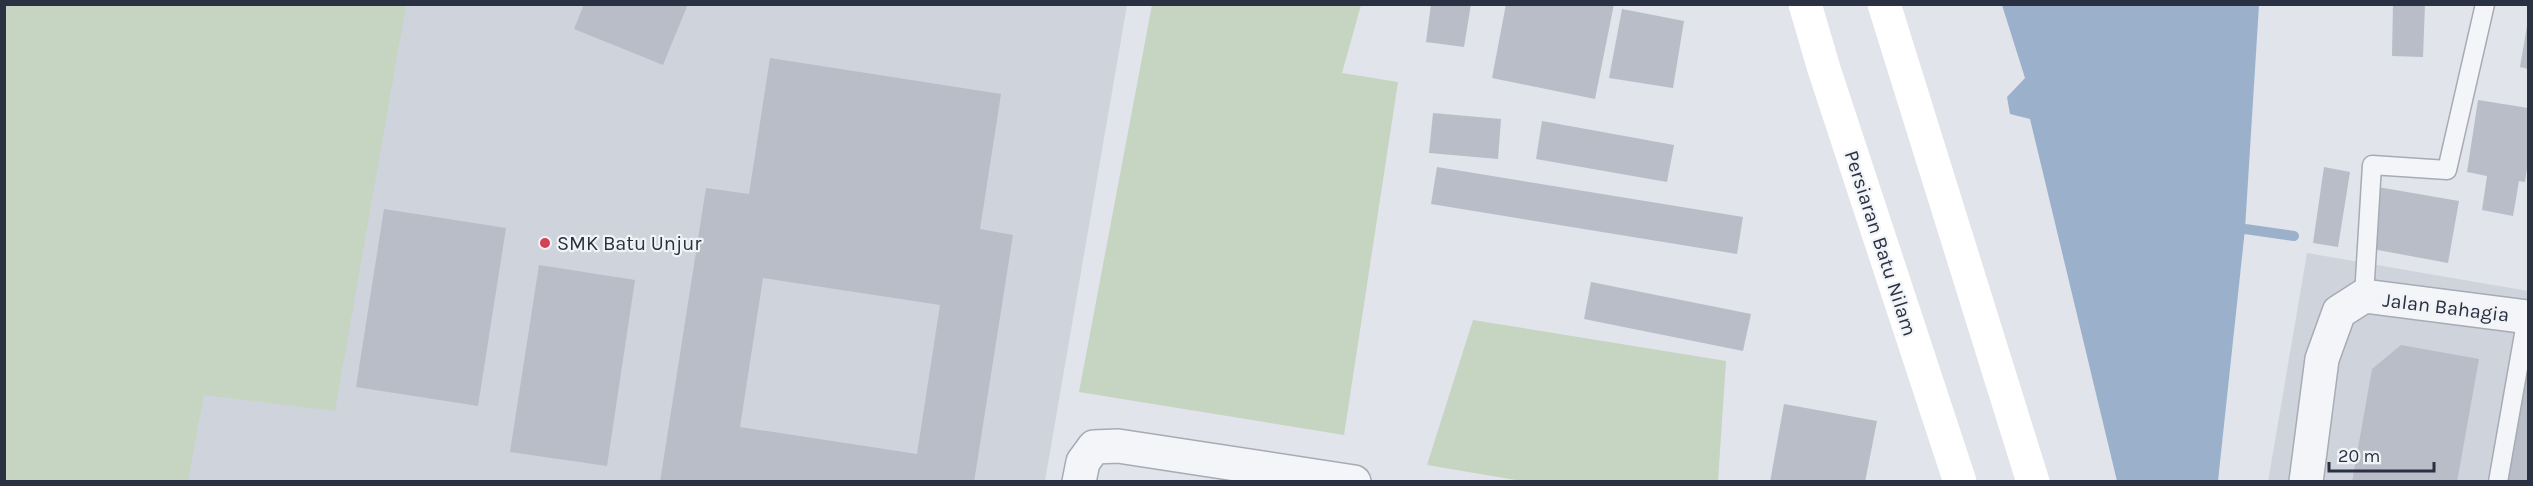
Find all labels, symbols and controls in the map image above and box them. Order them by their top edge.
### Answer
street label: Persiaran Batu Nilam [1840,147,1921,339]
place label: SMK Batu Unjur [557,232,702,255]
marker: SMK Batu Unjur [538,236,552,250]
street label: Jalan Bahagia [2381,288,2511,327]
scale bar [2329,435,2434,473]
text: 20 m [2338,445,2380,467]

